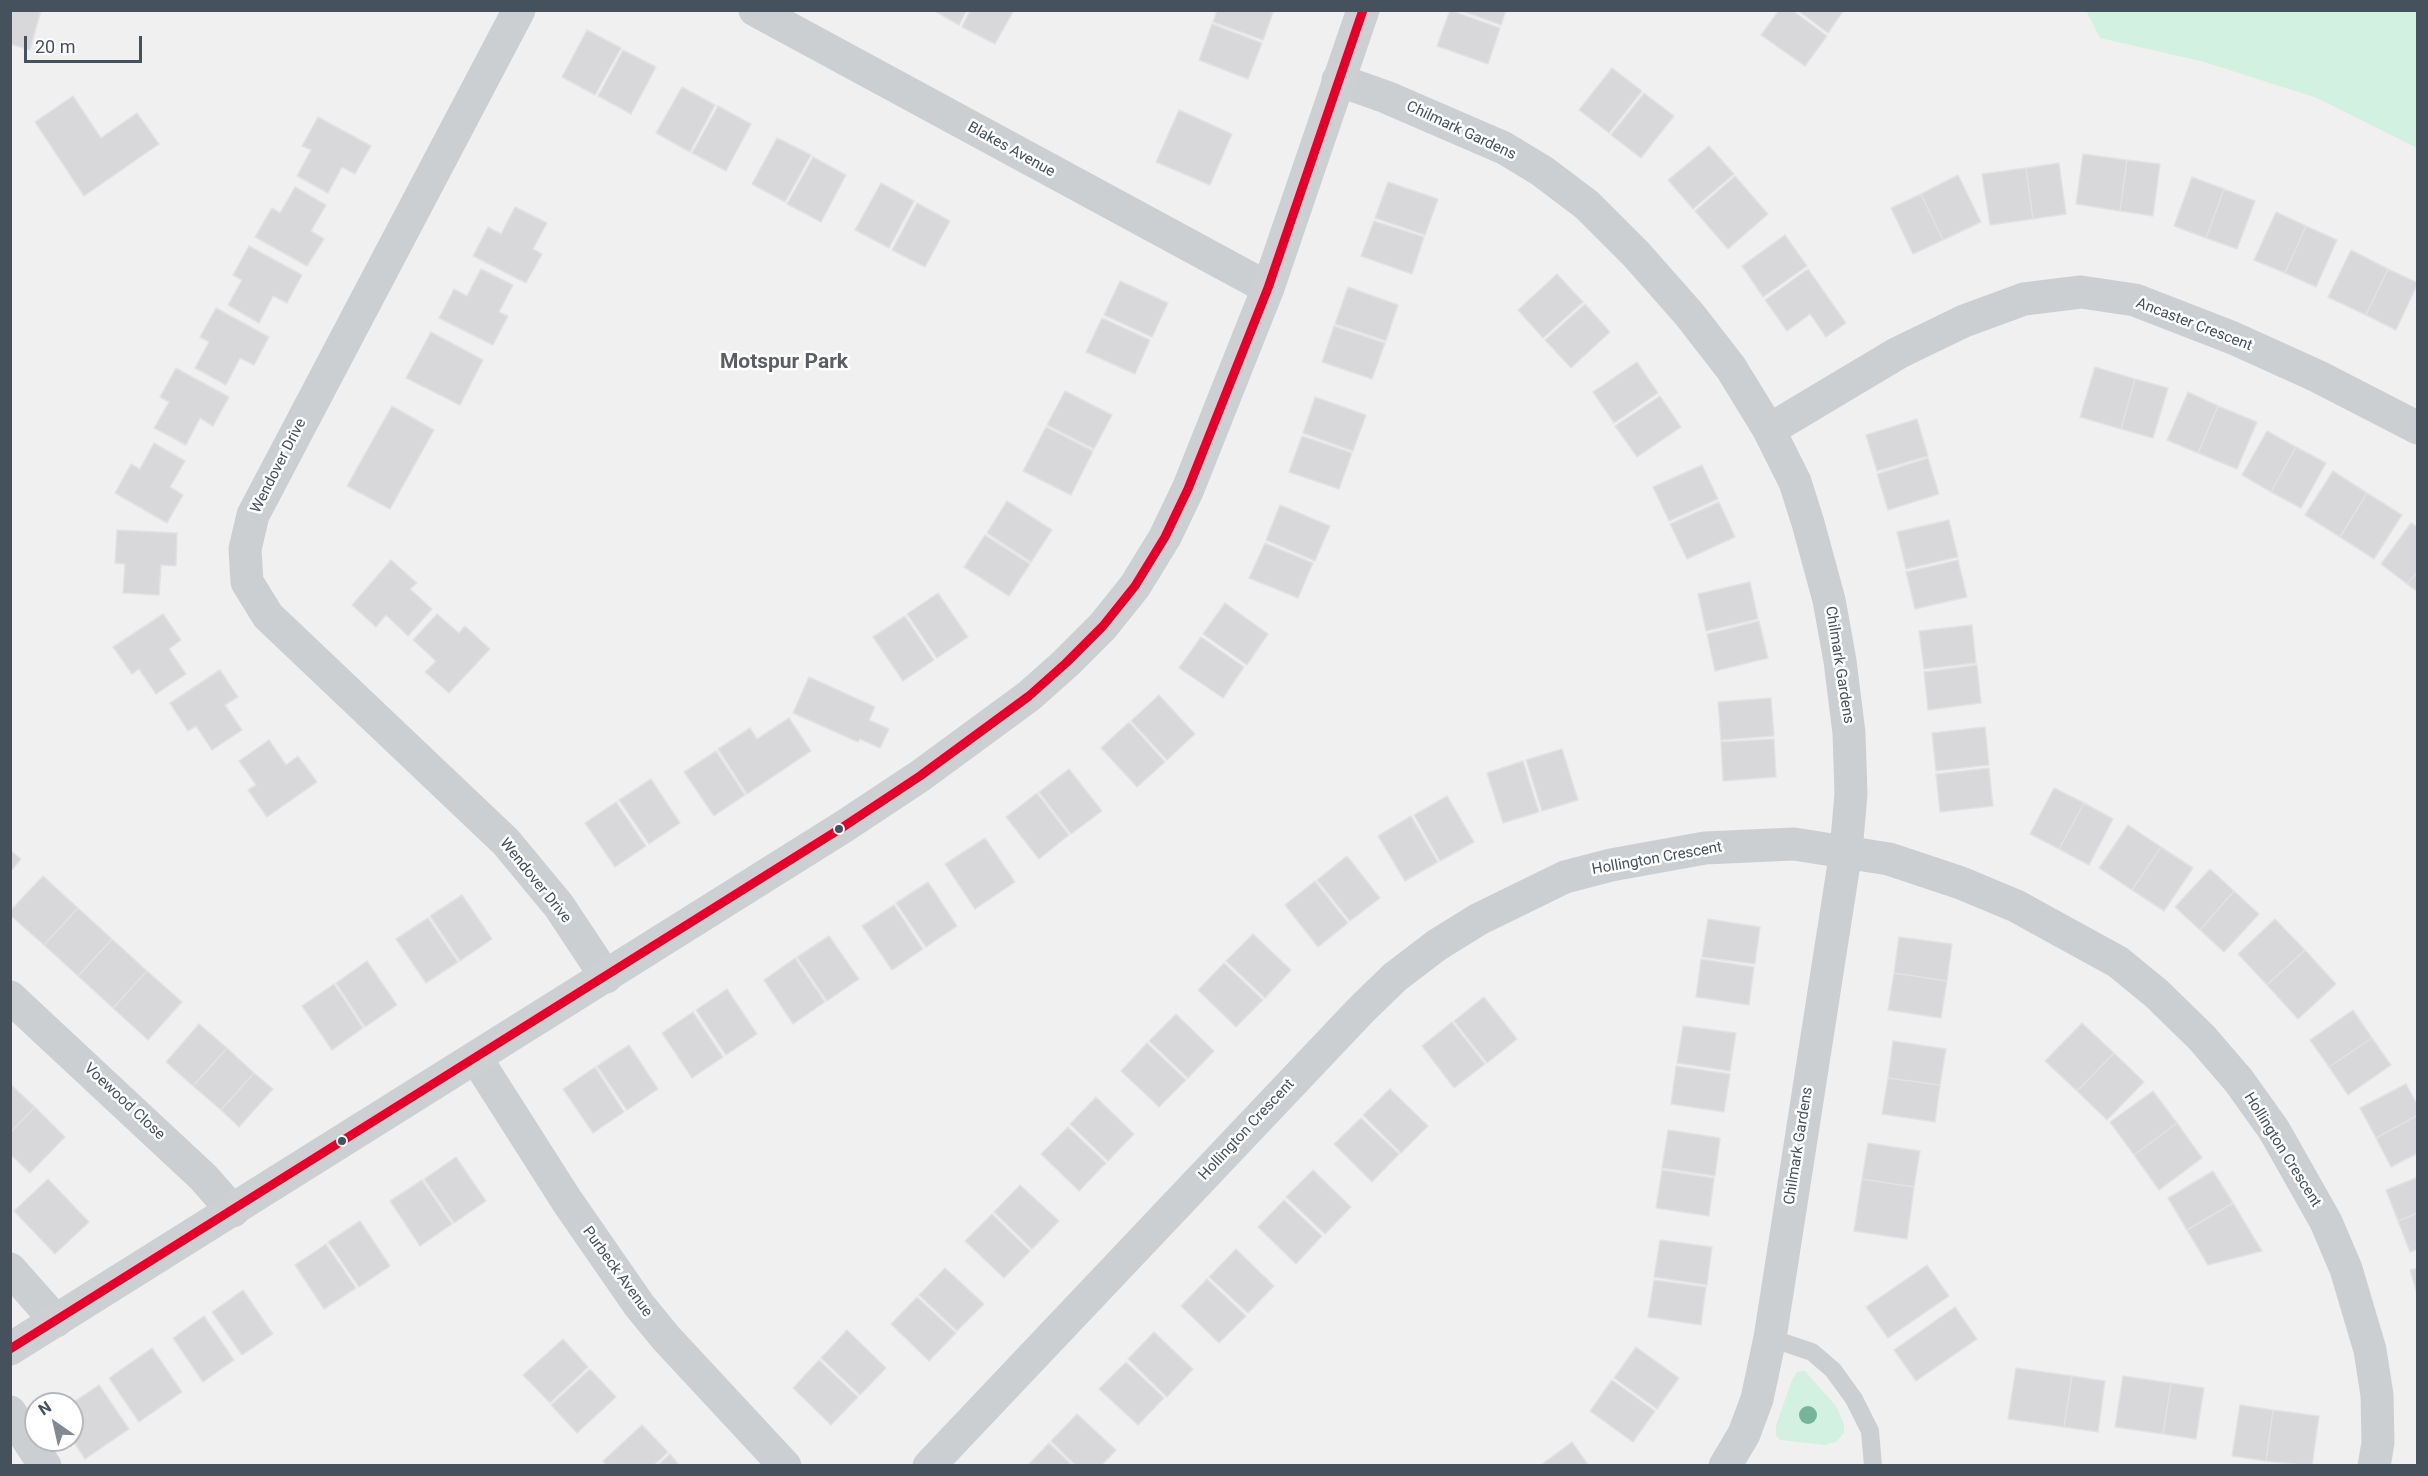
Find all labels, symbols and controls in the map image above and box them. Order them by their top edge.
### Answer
scale bar [27,24,146,62]
text: 20 m [35,36,75,57]
street label: Chilmark Gardens [1403,98,1519,164]
street label: Blakes Avenue [964,119,1058,181]
street label: Ancaster Crescent [2133,295,2255,355]
district label: Motspur Park [720,350,848,376]
street label: Wendover Drive [247,416,311,516]
street label: Chilmark Gardens [1821,605,1857,725]
unlabelled marker [833,823,845,835]
street label: Wendover Drive [495,835,575,927]
street label: Hollington Crescent [1591,839,1723,879]
street label: Voewood Close [80,1060,168,1144]
street label: Hollington Crescent [1196,1076,1298,1184]
street label: Chilmark Gardens [1781,1086,1817,1206]
street label: Hollington Crescent [2239,1089,2325,1211]
unlabelled marker [336,1135,348,1147]
street label: Purbeck Avenue [578,1223,656,1321]
north arrow [24,1392,84,1452]
text: N [35,1397,55,1419]

